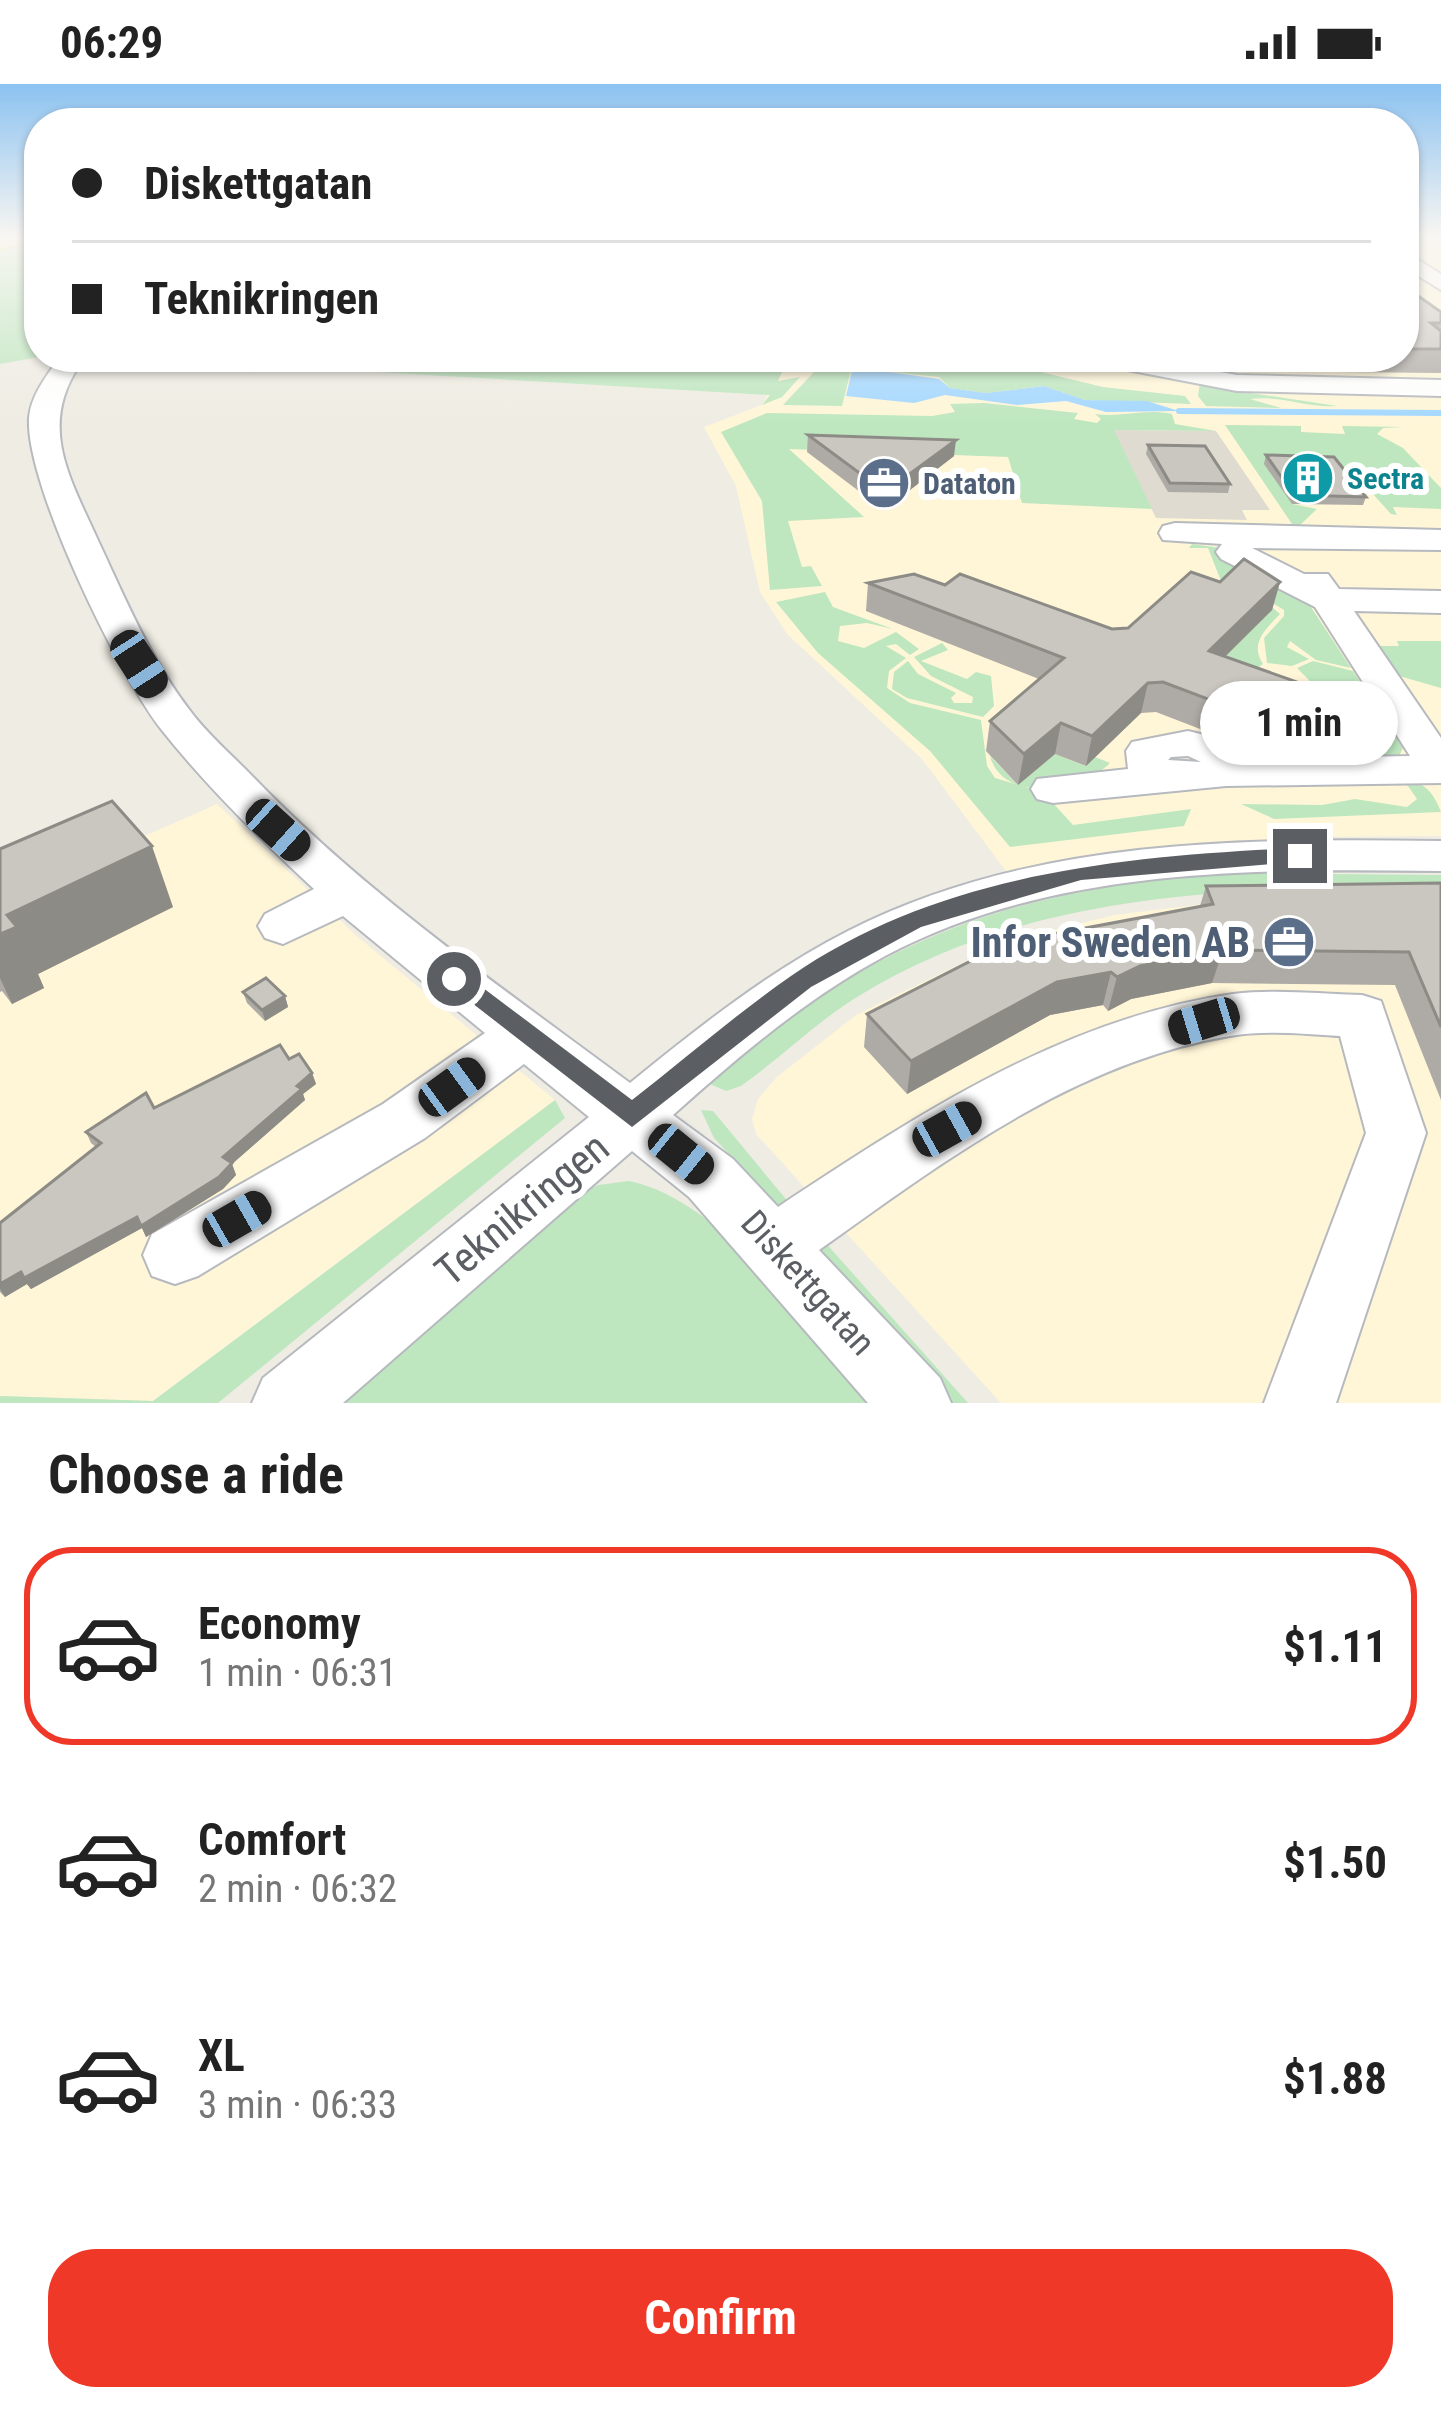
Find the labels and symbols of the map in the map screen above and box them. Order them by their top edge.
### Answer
building icon: Sectra [1280,450,1336,506]
office icon: Dataton [856,455,912,511]
place label: Sectra [1347,461,1424,496]
place label: Dataton [923,466,1016,501]
car [104,624,174,704]
callout: 1 min [1201,682,1399,766]
car [239,793,317,867]
route end [1273,829,1327,883]
office icon: Infor Sweden AB [1261,914,1317,970]
place label: Infor Sweden AB [970,918,1250,967]
route start [427,952,481,1006]
car [1164,993,1244,1049]
car [412,1051,492,1123]
car [907,1096,987,1162]
car [642,1117,720,1191]
street label: Teknikringen [425,1122,619,1296]
car [197,1185,277,1253]
street label: Diskettgatan [732,1202,884,1364]

